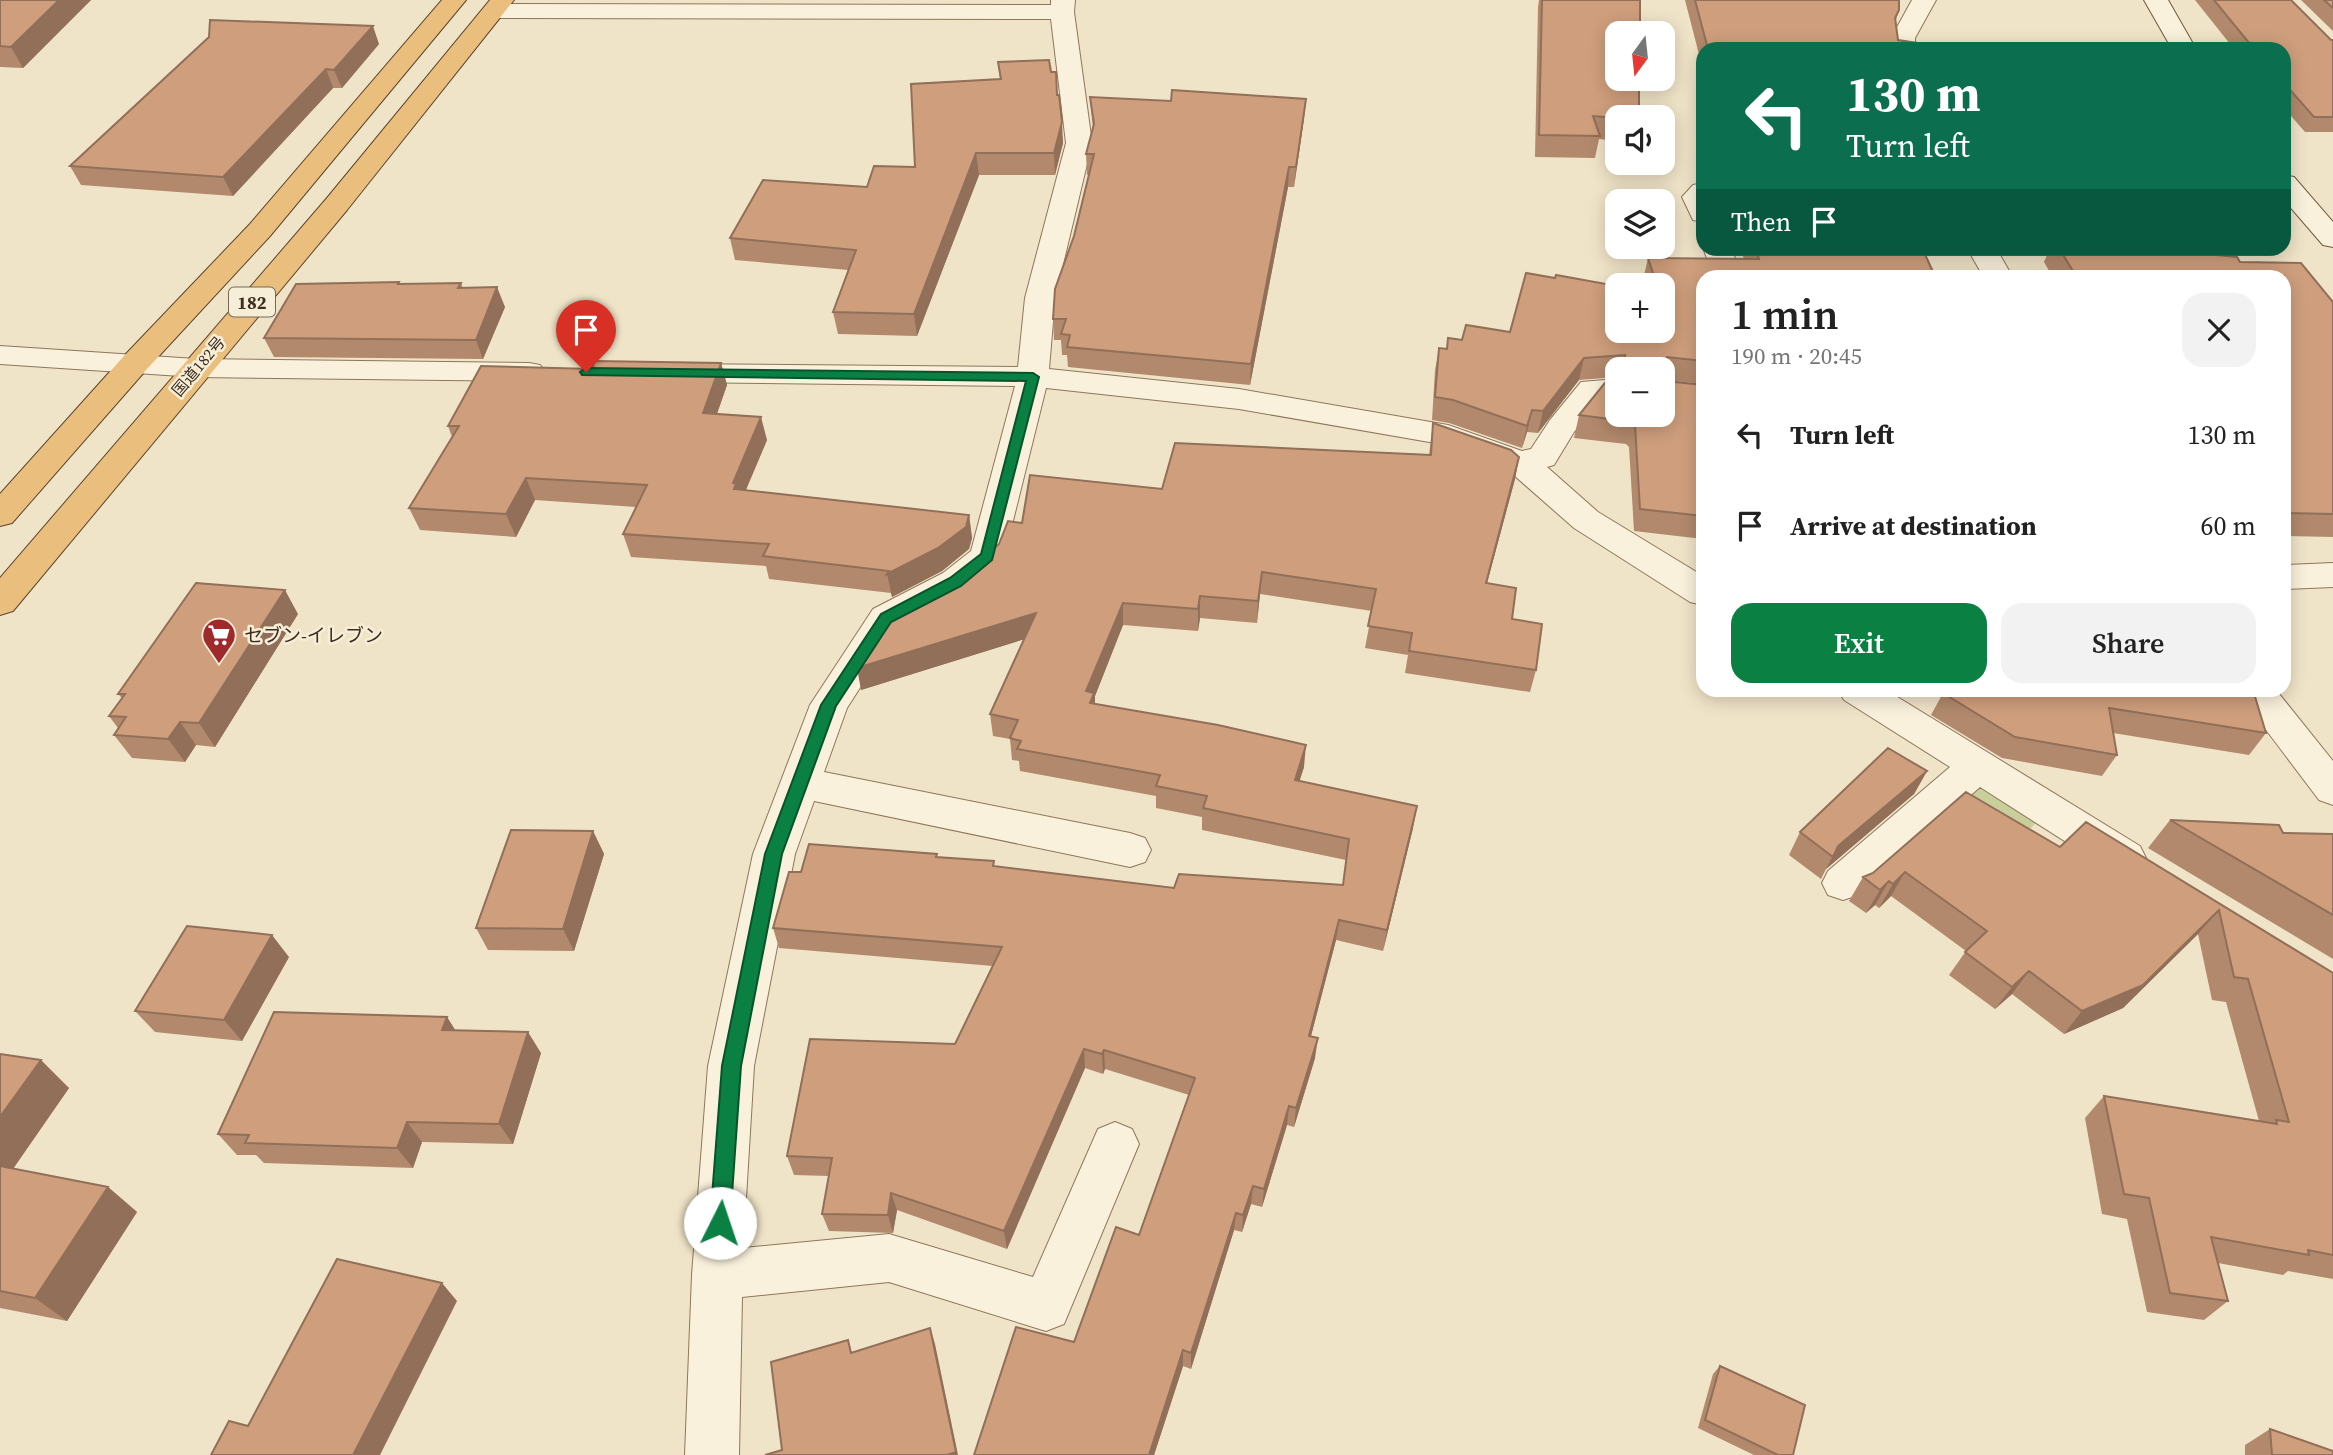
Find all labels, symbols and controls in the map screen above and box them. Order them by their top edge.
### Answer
north arrow [1605,21,1675,91]
map controls [1605,21,1675,427]
text: 130 m [1846,60,1981,127]
icon: left [1731,70,1822,161]
button: sound [1605,105,1675,175]
text: Turn left [1846,124,1970,168]
button: layers [1605,189,1675,259]
icon: arrive [1805,203,1843,241]
text: Then [1731,204,1791,240]
button: + [1605,273,1675,343]
text: 1 min [1731,285,1839,343]
road number: 182 [229,288,275,316]
button: close [2182,293,2256,367]
pin [556,300,616,372]
icon: arrive [567,311,605,349]
street label: 国道182号 [166,331,230,401]
text: 190 m · 20:45 [1731,340,1862,372]
button: − [1605,357,1675,427]
icon: left [1731,416,1769,454]
text: Turn left [1790,417,1894,453]
text: 130 m [2188,417,2256,453]
icon: arrive [1731,507,1769,545]
text: Arrive at destination [1790,508,2037,544]
text: 60 m [2201,508,2256,544]
button: Exit [1731,603,1987,683]
button: Share [2001,603,2256,683]
supermarket icon: セブン-イレブン [200,616,238,665]
place label: セブン-イレブン [244,622,383,648]
position arrow [683,1186,757,1260]

